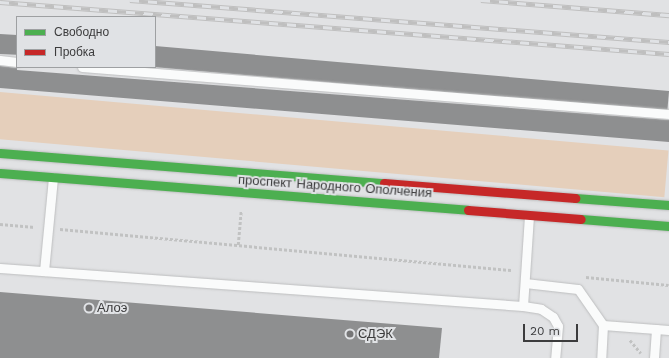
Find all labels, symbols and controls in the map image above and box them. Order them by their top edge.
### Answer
legend [16,16,156,68]
text: Свободно [54,25,109,39]
text: Пробка [54,45,95,59]
street label: проспект Народного Ополчения [238,172,432,202]
place label: Алоэ [97,300,127,316]
marker: Алоэ [84,303,94,313]
scale bar [525,316,580,342]
text: 20 m [530,324,560,338]
place label: СДЭК [358,326,393,342]
marker: СДЭК [345,329,355,339]

